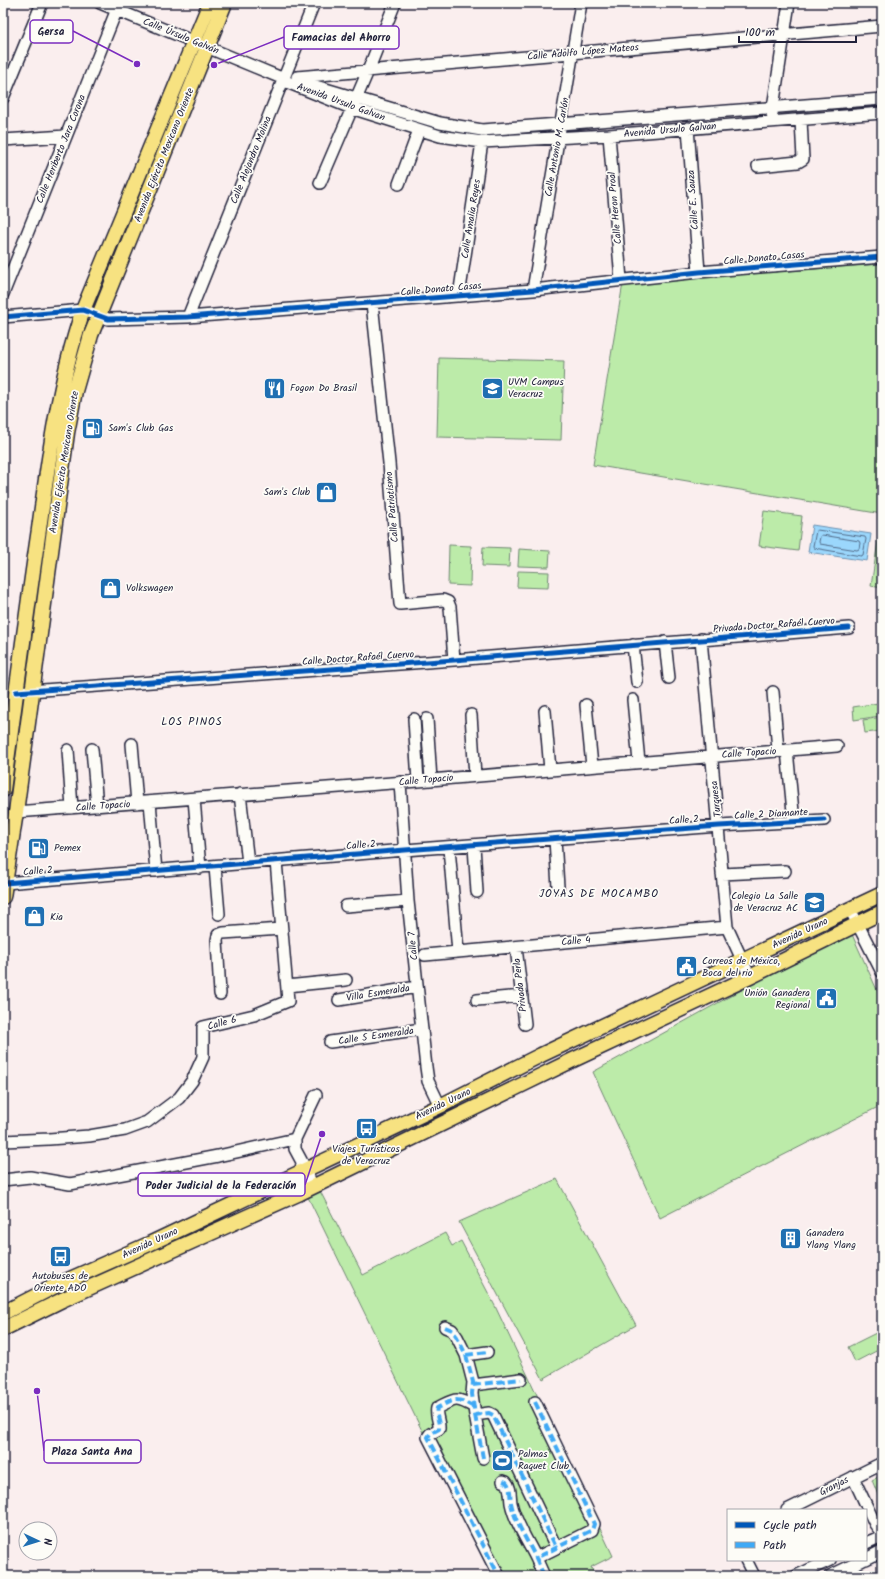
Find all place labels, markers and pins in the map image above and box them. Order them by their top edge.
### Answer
callout: Gersa [30,20,73,43]
callout: Famacias del Ahorro [284,26,399,49]
place label: UVM Campus Veracruz [508,374,564,402]
restaurant icon: Fogon Do Brasil [261,375,287,401]
school or university icon: UVM Campus Veracruz [480,375,506,401]
place label: Fogon Do Brasil [290,380,357,396]
fuel station icon: Sam's Club Gas [79,415,105,441]
place label: Sam's Club Gas [108,420,174,436]
shop icon: Sam's Club [313,479,339,505]
place label: Sam's Club [264,484,311,500]
shop icon: Volkswagen [98,575,124,601]
place label: Volkswagen [126,580,173,596]
fuel station icon: Pemex [26,835,52,861]
place label: Pemex [54,840,81,856]
place label: Colegio La Salle de Veracruz AC [731,888,798,916]
school or university icon: Colegio La Salle de Veracruz AC [801,889,827,915]
shop icon: Kia [22,904,48,930]
place label: Kia [50,909,63,925]
place label: Correos de México, Boca del rio [702,953,780,981]
public building icon: Correos de México, Boca del rio [674,954,700,980]
place label: Unión Ganadera Regional [744,985,811,1013]
public building icon: Unión Ganadera Regional [813,986,839,1012]
bus stop icon: Viajes Turísticos de Veracruz [353,1116,379,1142]
place label: Viajes Turísticos de Veracruz [332,1141,400,1169]
callout: Poder Judicial de la Federación [138,1173,305,1196]
place label: Ganadera Ylang Ylang [806,1225,856,1253]
building icon: Ganadera Ylang Ylang [778,1226,804,1252]
bus stop icon: Autobuses de Oriente ADO [47,1243,73,1269]
place label: Autobuses de Oriente ADO [32,1268,88,1296]
callout: Plaza Santa Ana [44,1440,141,1463]
place label: Palmas Raquet Club [518,1446,570,1474]
sports icon: Palmas Raquet Club [489,1447,515,1473]

